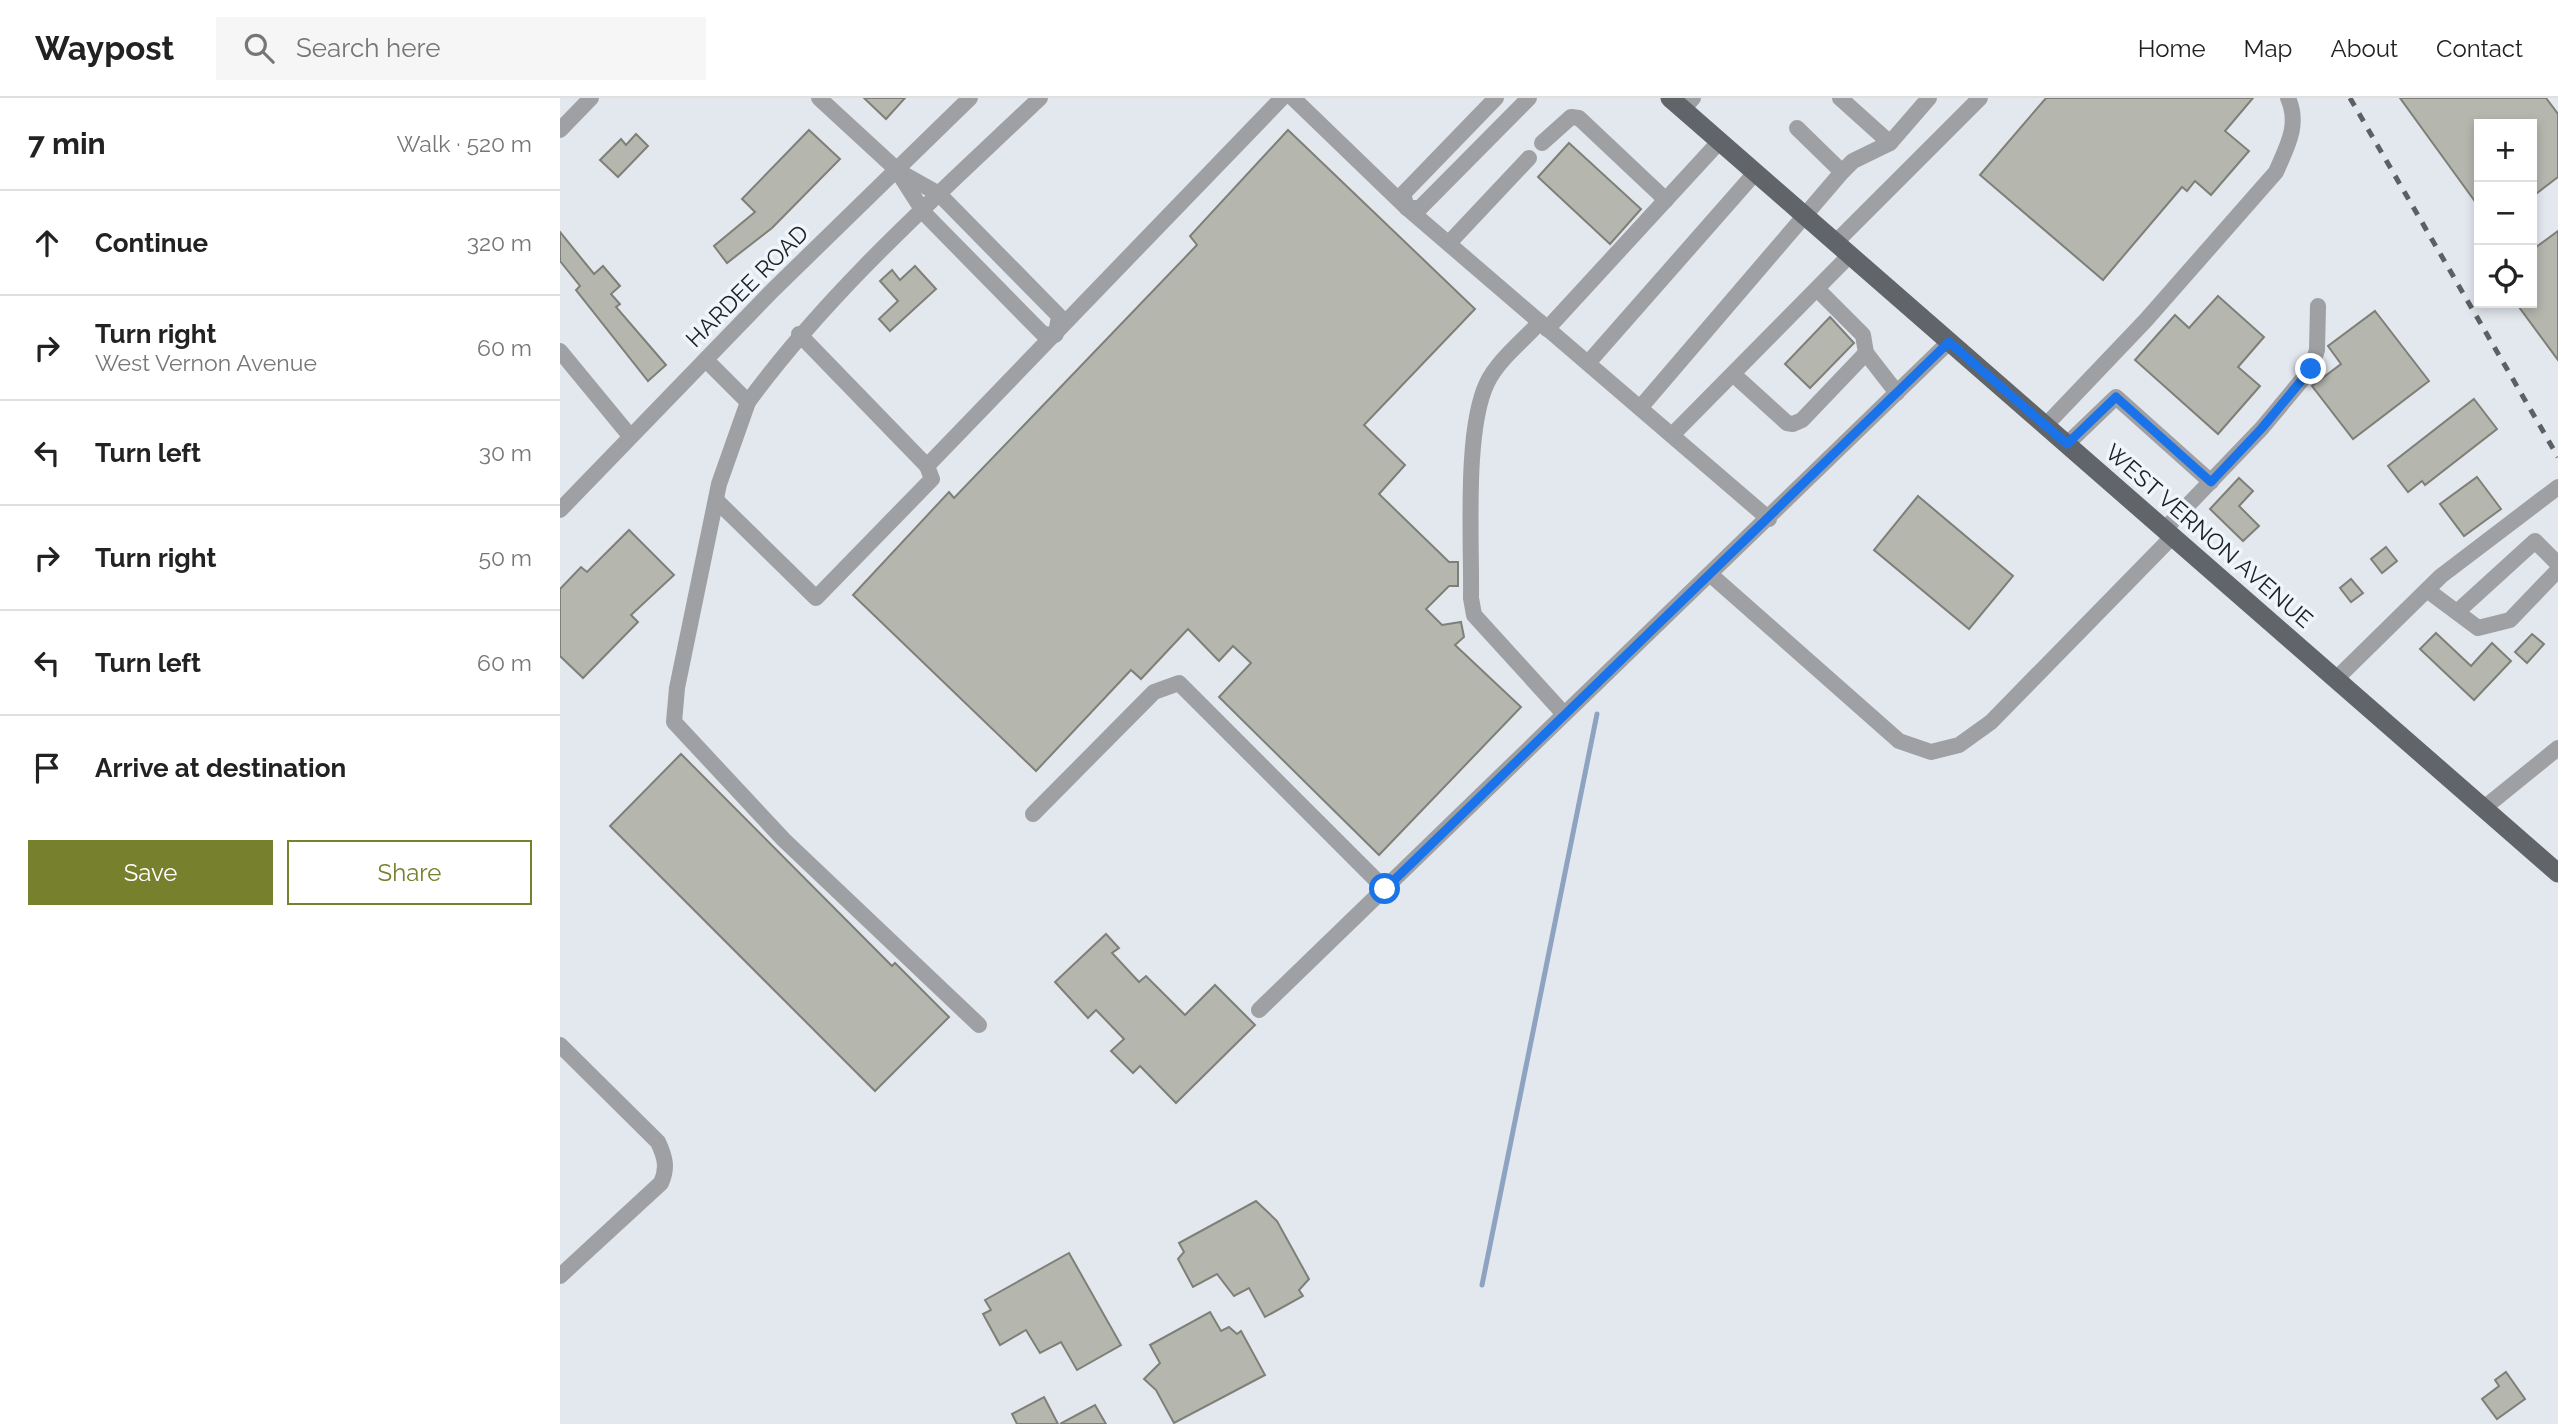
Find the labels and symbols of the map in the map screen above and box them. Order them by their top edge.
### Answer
street label: HARDEE ROAD [680,219,813,352]
route end [2295,353,2326,384]
street label: WEST VERNON AVENUE [2100,438,2319,633]
route start [1369,873,1400,904]

